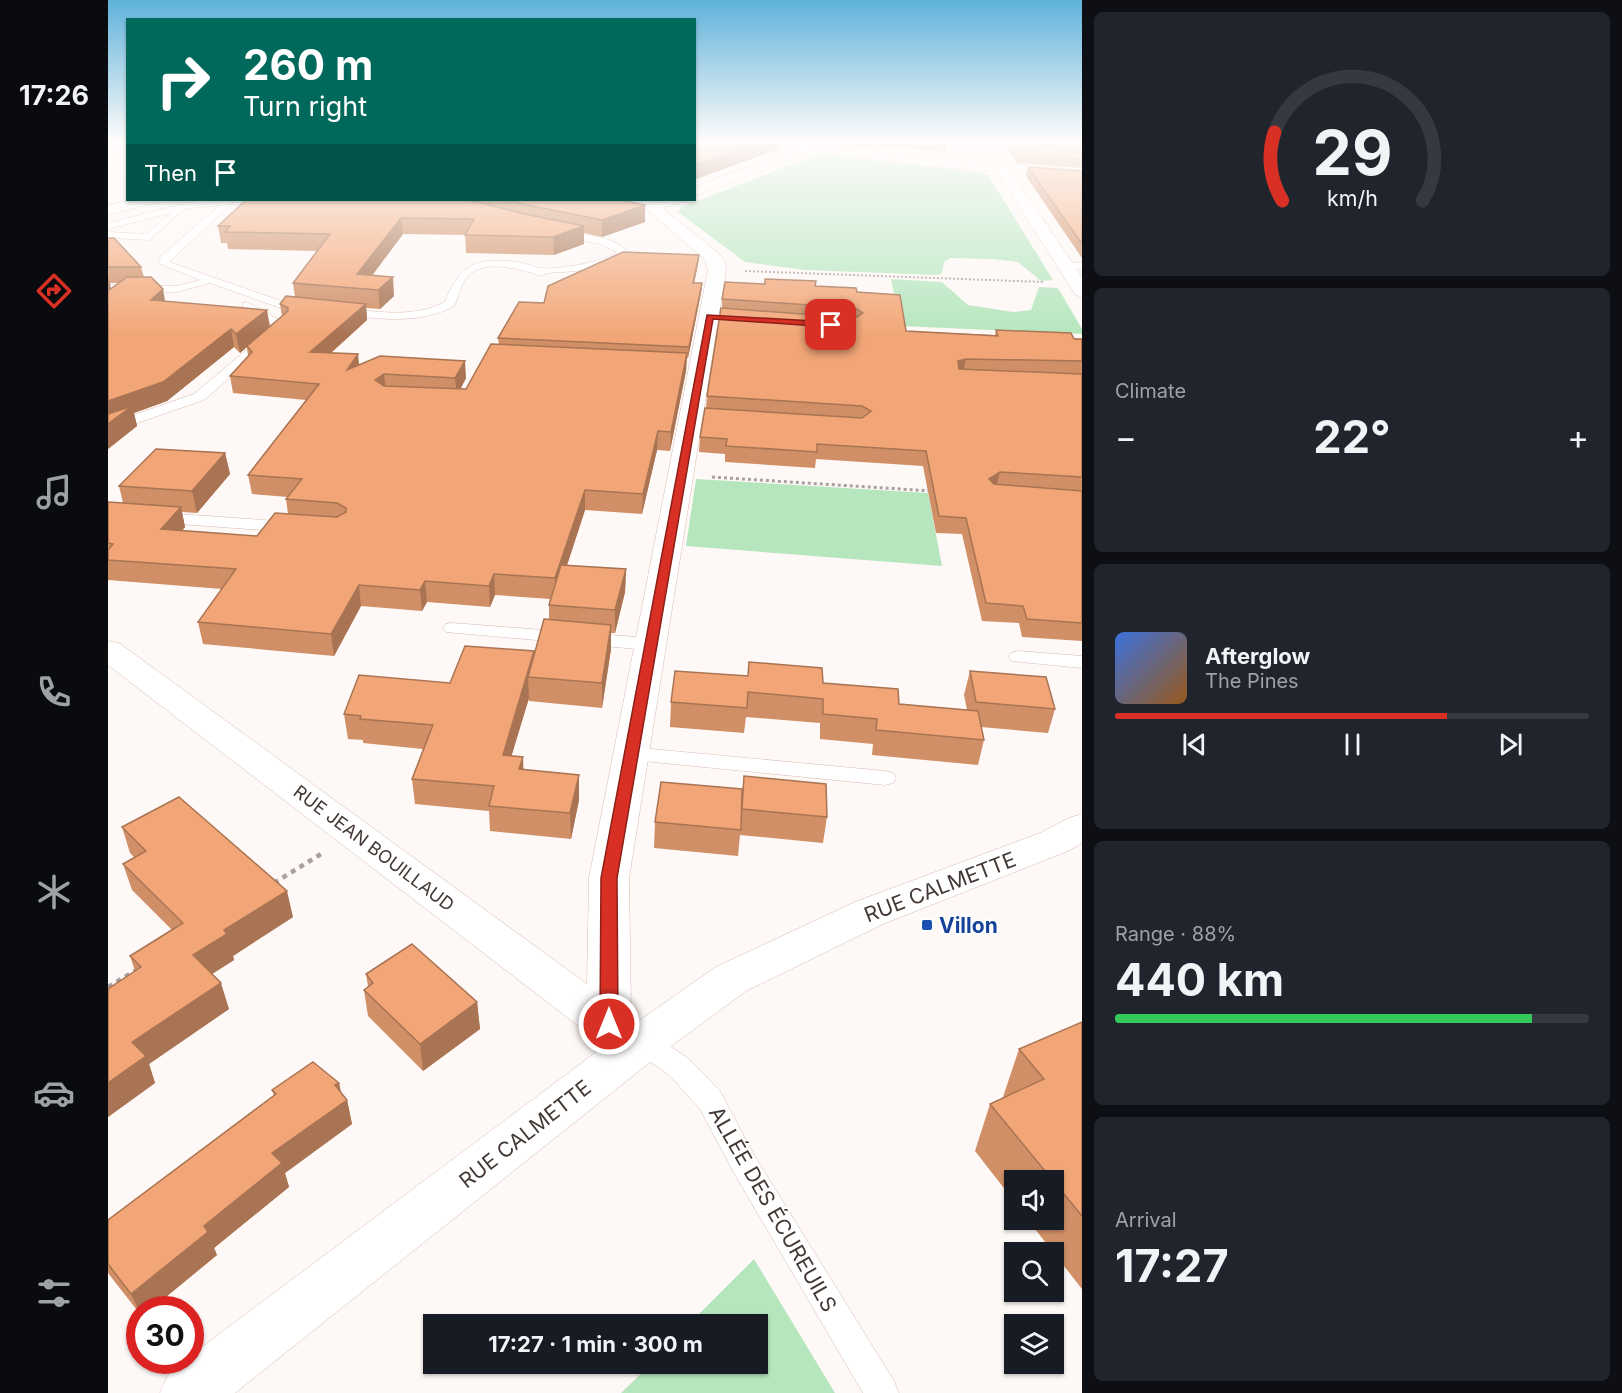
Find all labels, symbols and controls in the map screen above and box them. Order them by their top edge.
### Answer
text: 260 m [243,39,373,90]
icon: right [144,42,222,120]
text: 17:26 [19,79,89,112]
text: Turn right [243,90,367,123]
text: 29 [1312,115,1392,190]
icon: arrive [209,156,242,189]
text: Then [144,160,197,186]
text: km/h [1327,185,1377,211]
icon: directions [33,270,75,312]
pin [805,299,856,350]
icon: arrive [814,308,847,341]
text: Climate [1115,379,1186,403]
text: 22° [1313,409,1391,464]
text: − [1115,417,1137,457]
text: + [1567,417,1589,457]
icon: music [33,471,75,513]
text: Afterglow [1205,643,1310,669]
text: The Pines [1205,669,1299,693]
icon: phone [33,671,75,713]
icon: previous [1178,728,1211,761]
icon: pause [1336,728,1369,761]
icon: next [1494,728,1527,761]
street label: RUE JEAN BOUILLAUD [290,781,458,915]
street label: RUE CALMETTE [861,847,1019,927]
icon: climate [33,871,75,913]
place label: Villon [939,913,998,938]
marker: Villon [920,918,934,932]
text: Range · 88% [1115,922,1236,946]
text: 440 km [1115,952,1284,1007]
position arrow [577,992,641,1056]
icon: car [33,1072,75,1114]
street label: RUE CALMETTE [454,1075,596,1193]
street label: ALLÉE DES ÉCUREUILS [704,1101,843,1316]
map controls [1004,1170,1064,1374]
button: sound [1004,1170,1064,1230]
text: Arrival [1115,1208,1177,1232]
text: 17:27 [1115,1238,1229,1293]
button: search [1004,1242,1064,1302]
icon: filters [33,1272,75,1314]
speed limit sign: 30 [126,1296,204,1374]
button: layers [1004,1314,1064,1374]
text: 17:27 · 1 min · 300 m [488,1331,703,1357]

